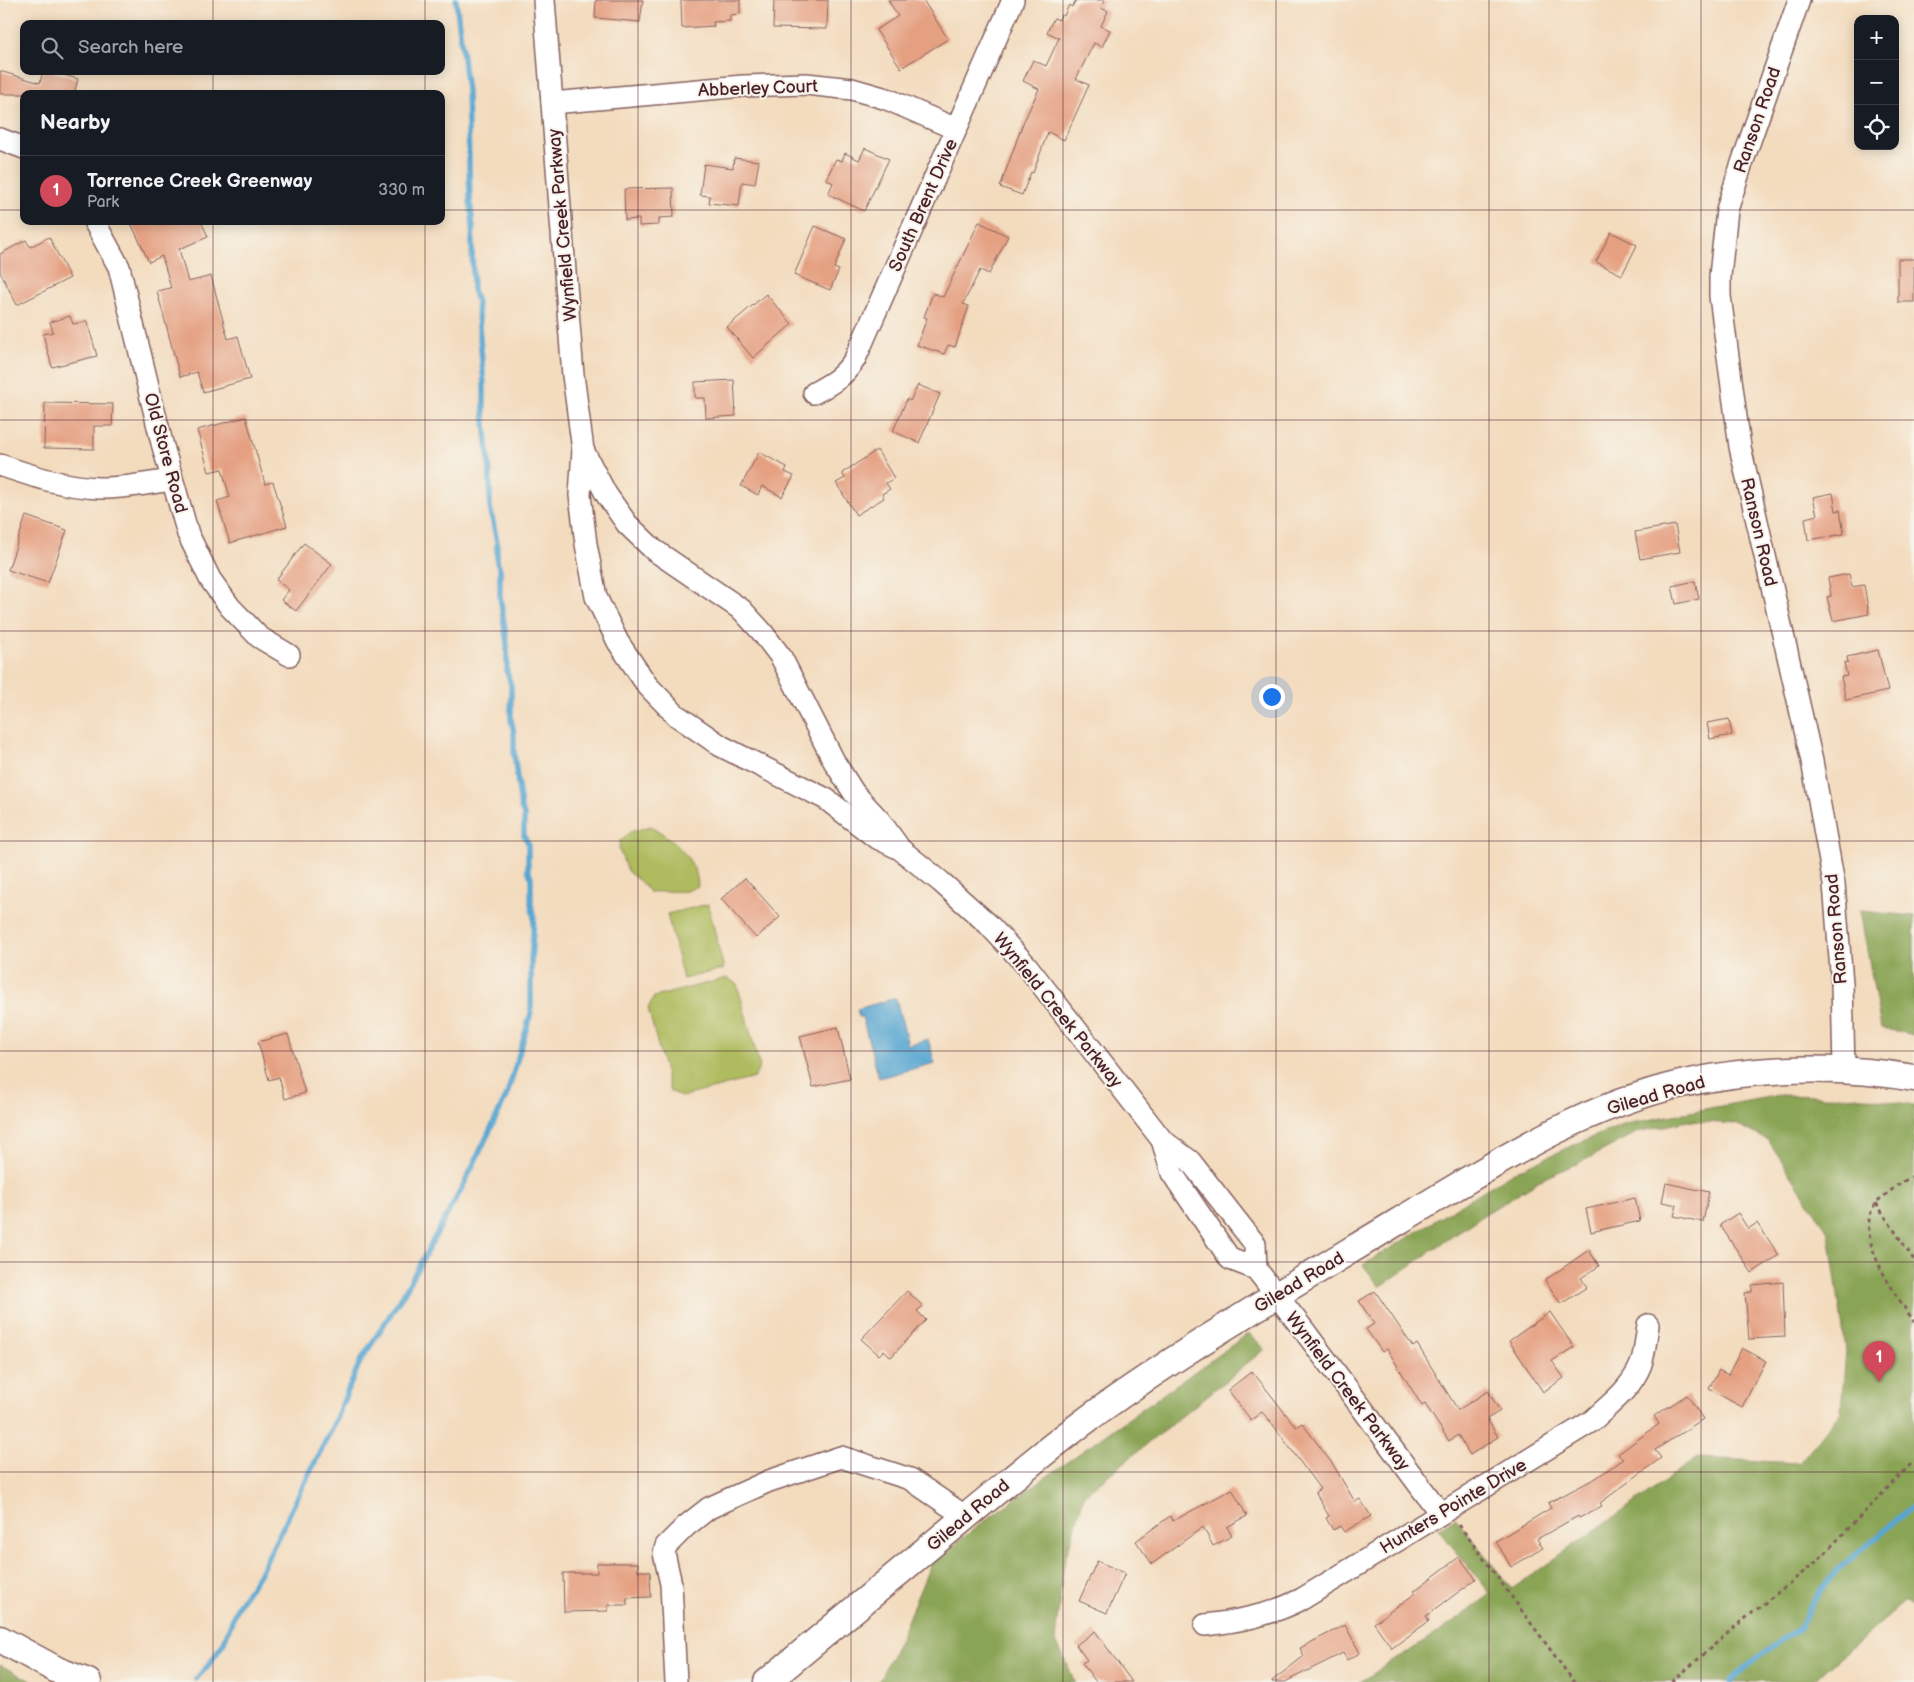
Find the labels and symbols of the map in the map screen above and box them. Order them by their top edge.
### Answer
street label: Ranson Road [1730,64,1785,176]
street label: Abberley Court [698,76,819,101]
street label: Wynfield Creek Parkway [544,127,581,322]
street label: South Brent Drive [885,135,962,275]
street label: Old Store Road [139,391,192,516]
street label: Ranson Road [1736,476,1781,588]
your location [1259,684,1285,710]
street label: Ranson Road [1821,873,1852,985]
street label: Wynfield Creek Parkway [989,929,1127,1093]
street label: Gilead Road [1605,1071,1708,1120]
street label: Gilead Road [1250,1247,1348,1317]
street label: Wynfield Creek Parkway [1281,1308,1415,1476]
pin: 1 [1863,1341,1895,1382]
street label: Hunters Pointe Drive [1376,1454,1531,1559]
street label: Gilead Road [923,1475,1014,1556]

